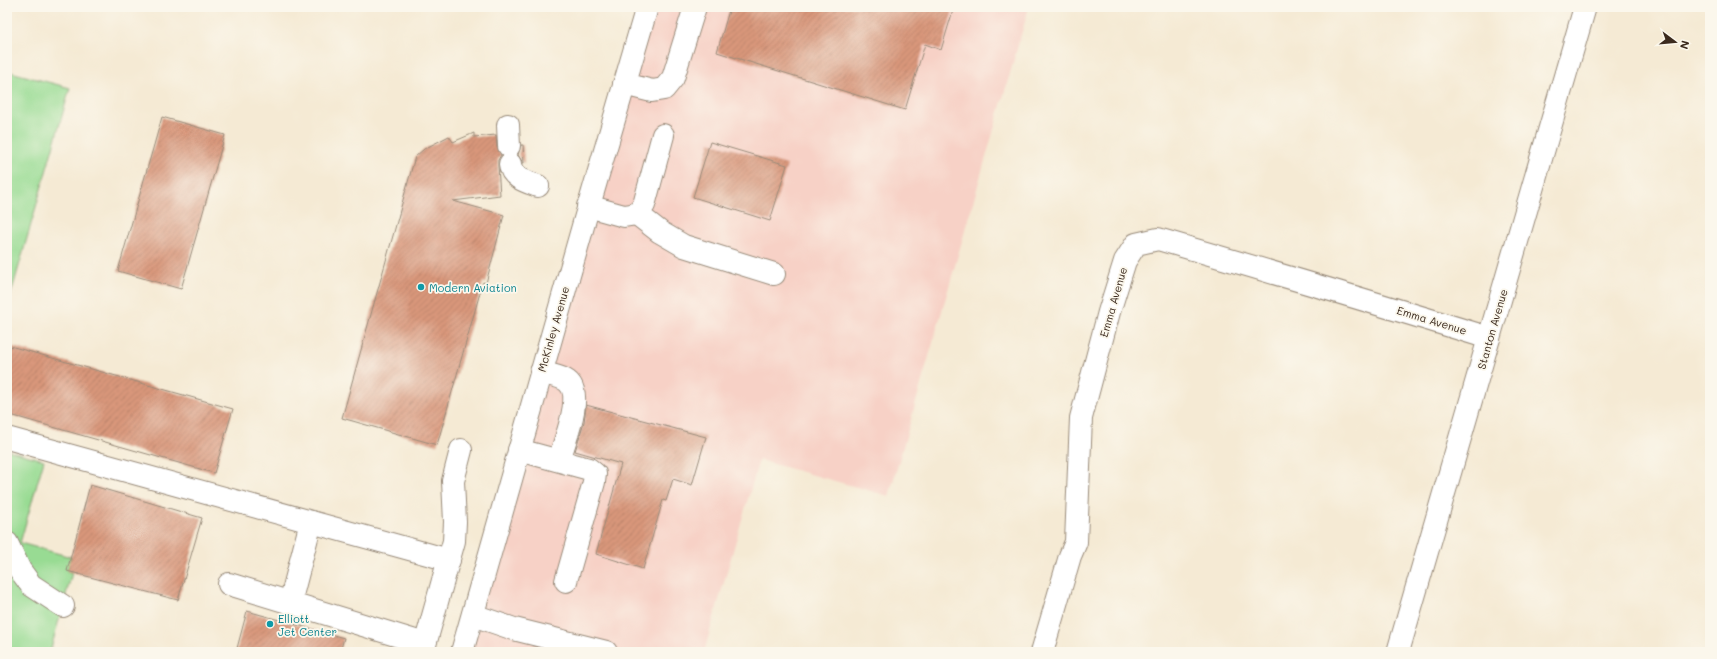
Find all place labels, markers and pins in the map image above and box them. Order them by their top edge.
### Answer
place label: Modern Aviation [429,280,517,295]
marker: Modern Aviation [416,282,426,292]
place label: Elliott Jet Center [278,611,337,639]
marker: Elliott Jet Center [265,619,275,629]

